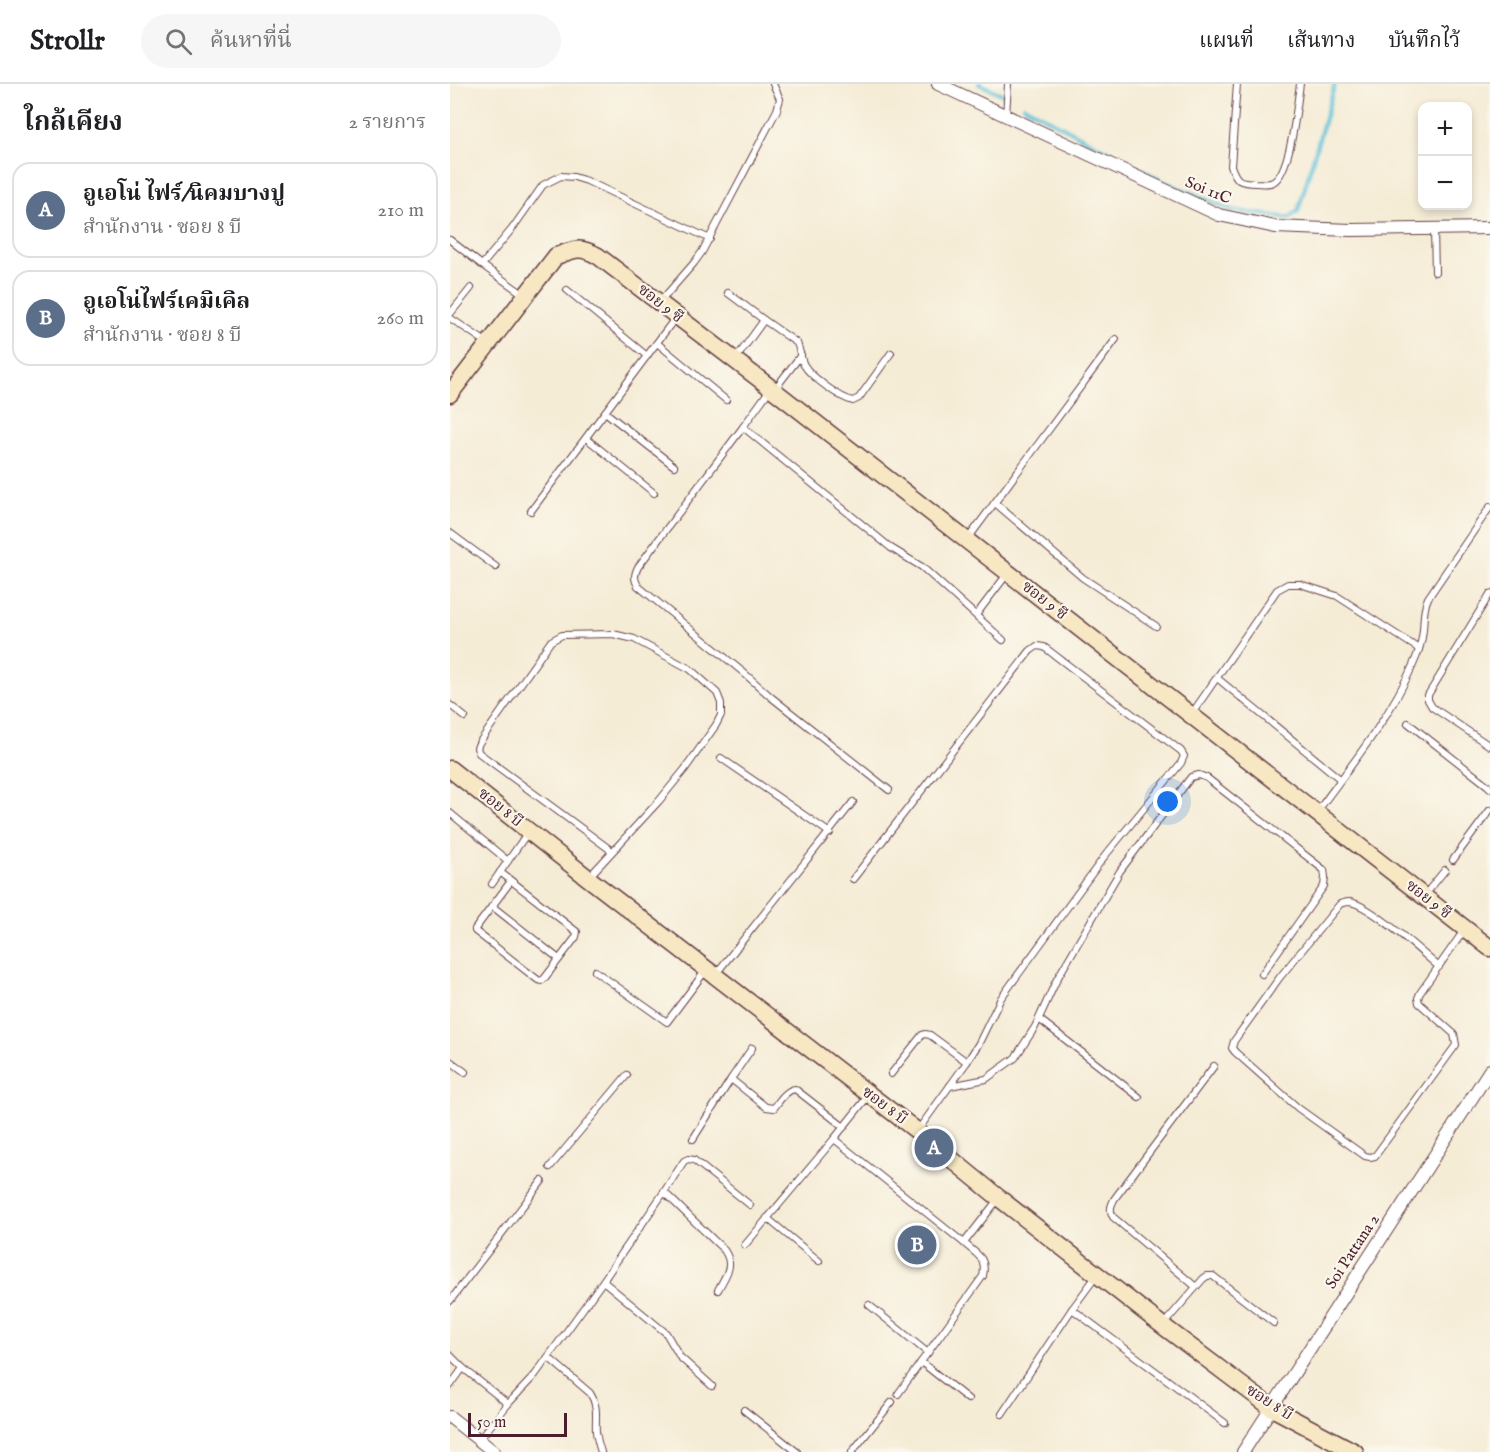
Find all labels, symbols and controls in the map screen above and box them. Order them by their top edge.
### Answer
search box [141,14,561,68]
text: Strollr [30,24,105,59]
icon: search [162,25,195,58]
text: ค้นหาที่นี่ [210,27,292,55]
text: แผนที่ [1199,28,1254,55]
text: เส้นทาง [1287,28,1355,55]
text: บันทึกไว้ [1388,28,1460,55]
map controls [1418,102,1472,210]
button: + [1418,102,1472,156]
text: ใกล้เคียง [24,106,123,139]
text: 2 รายการ [349,110,426,135]
button: − [1418,156,1472,210]
street label: Soi 11C [1182,173,1234,209]
text: อูเอโน่ ไฟร์/นิคมบางปู [83,180,285,208]
text: A [39,198,52,223]
text: 210 m [378,198,424,223]
text: สำนักงาน · ซอย 8 บี [83,215,241,240]
street label: ซอย 9 ซี [633,280,687,328]
text: อูเอโน่ไฟร์เคมิเคิล [83,288,250,316]
text: B [39,306,52,331]
text: 260 m [377,306,424,331]
text: สำนักงาน · ซอย 8 บี [83,323,241,348]
street label: ซอย 9 ซี [1017,577,1071,625]
street label: ซอย 8 บี [474,784,526,832]
your location [1153,787,1182,816]
street label: ซอย 9 ซี [1401,876,1455,924]
street label: ซอย 8 บี [857,1082,911,1130]
pin: A [914,1126,954,1170]
street label: Soi Pattana 2 [1321,1211,1385,1293]
pin: B [898,1222,936,1268]
street label: ซอย 8 บี [1242,1380,1296,1426]
scale bar [468,1410,567,1438]
text: 50 m [477,1413,506,1433]

